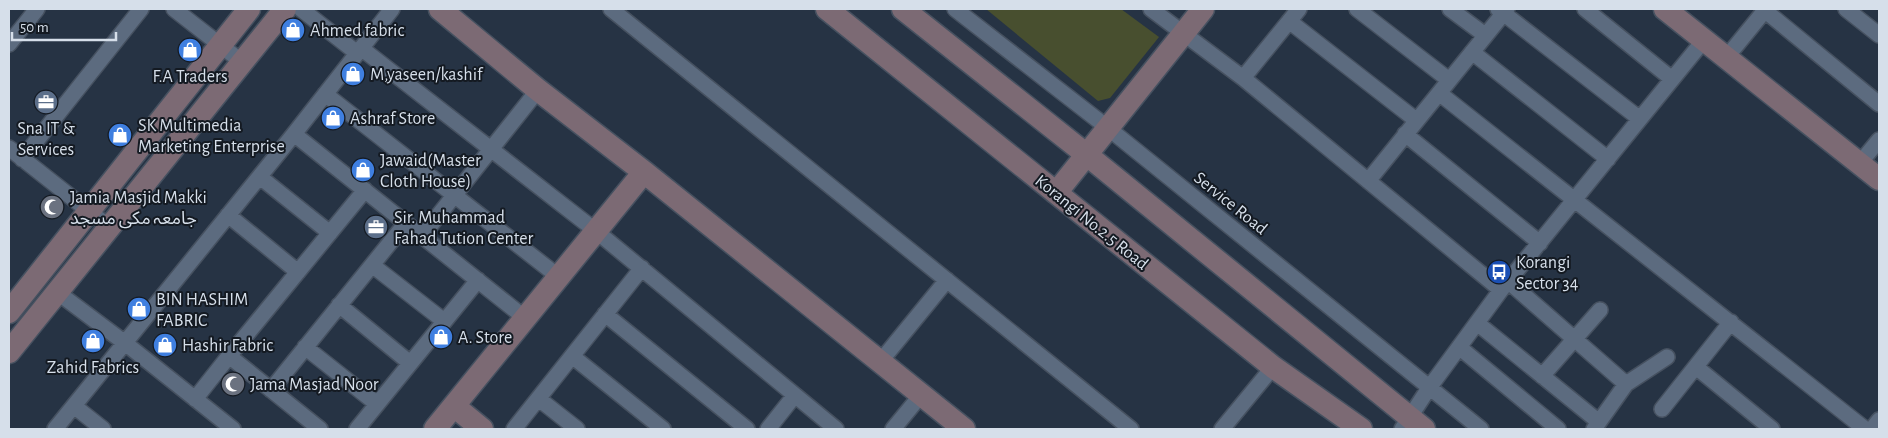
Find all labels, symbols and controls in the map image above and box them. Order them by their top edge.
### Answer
scale bar [12,10,116,42]
shop icon: Ahmed fabric [280,17,306,43]
text: 50 m [20,20,49,35]
place label: Ahmed fabric [310,22,404,40]
shop icon: F.A Traders [177,37,203,63]
shop icon: M,yaseen/kashif [340,61,366,87]
place label: M,yaseen/kashif [370,66,484,84]
place label: F.A Traders [152,68,228,86]
office icon: Sna IT & Services [33,89,59,115]
shop icon: Ashraf Store [320,105,346,131]
place label: Ashraf Store [350,110,435,128]
place label: SK Multimedia Marketing Enterprise [138,117,285,156]
place label: Sna IT & Services [17,120,75,159]
shop icon: SK Multimedia Marketing Enterprise [107,122,133,148]
place label: Jawaid(Master Cloth House) [380,152,481,191]
shop icon: Jawaid(Master Cloth House) [350,157,376,183]
street label: Service Road [1190,169,1270,239]
street label: Korangi No.2.5 Road [1031,172,1151,274]
place label: Jamia Masjid Makki جامعہ مکی مسجد [70,189,207,229]
mosque icon: Jamia Masjid Makki جامعہ مکی مسجد [39,194,65,220]
place label: Sir. Muhammad Fahad Tution Center [394,209,534,248]
office icon: Sir. Muhammad Fahad Tution Center [363,214,389,240]
place label: Korangi Sector 34 [1516,254,1579,293]
bus stop icon: Korangi Sector 34 [1486,259,1512,285]
place label: BIN HASHIM FABRIC [156,291,248,330]
shop icon: BIN HASHIM FABRIC [126,296,152,322]
shop icon: A. Store [428,324,454,350]
shop icon: Zahid Fabrics [80,328,106,354]
place label: A. Store [458,329,512,347]
shop icon: Hashir Fabric [152,332,178,358]
place label: Hashir Fabric [182,337,273,355]
place label: Zahid Fabrics [47,359,139,377]
mosque icon: Jama Masjad Noor [220,371,246,397]
place label: Jama Masjad Noor [250,376,379,394]

